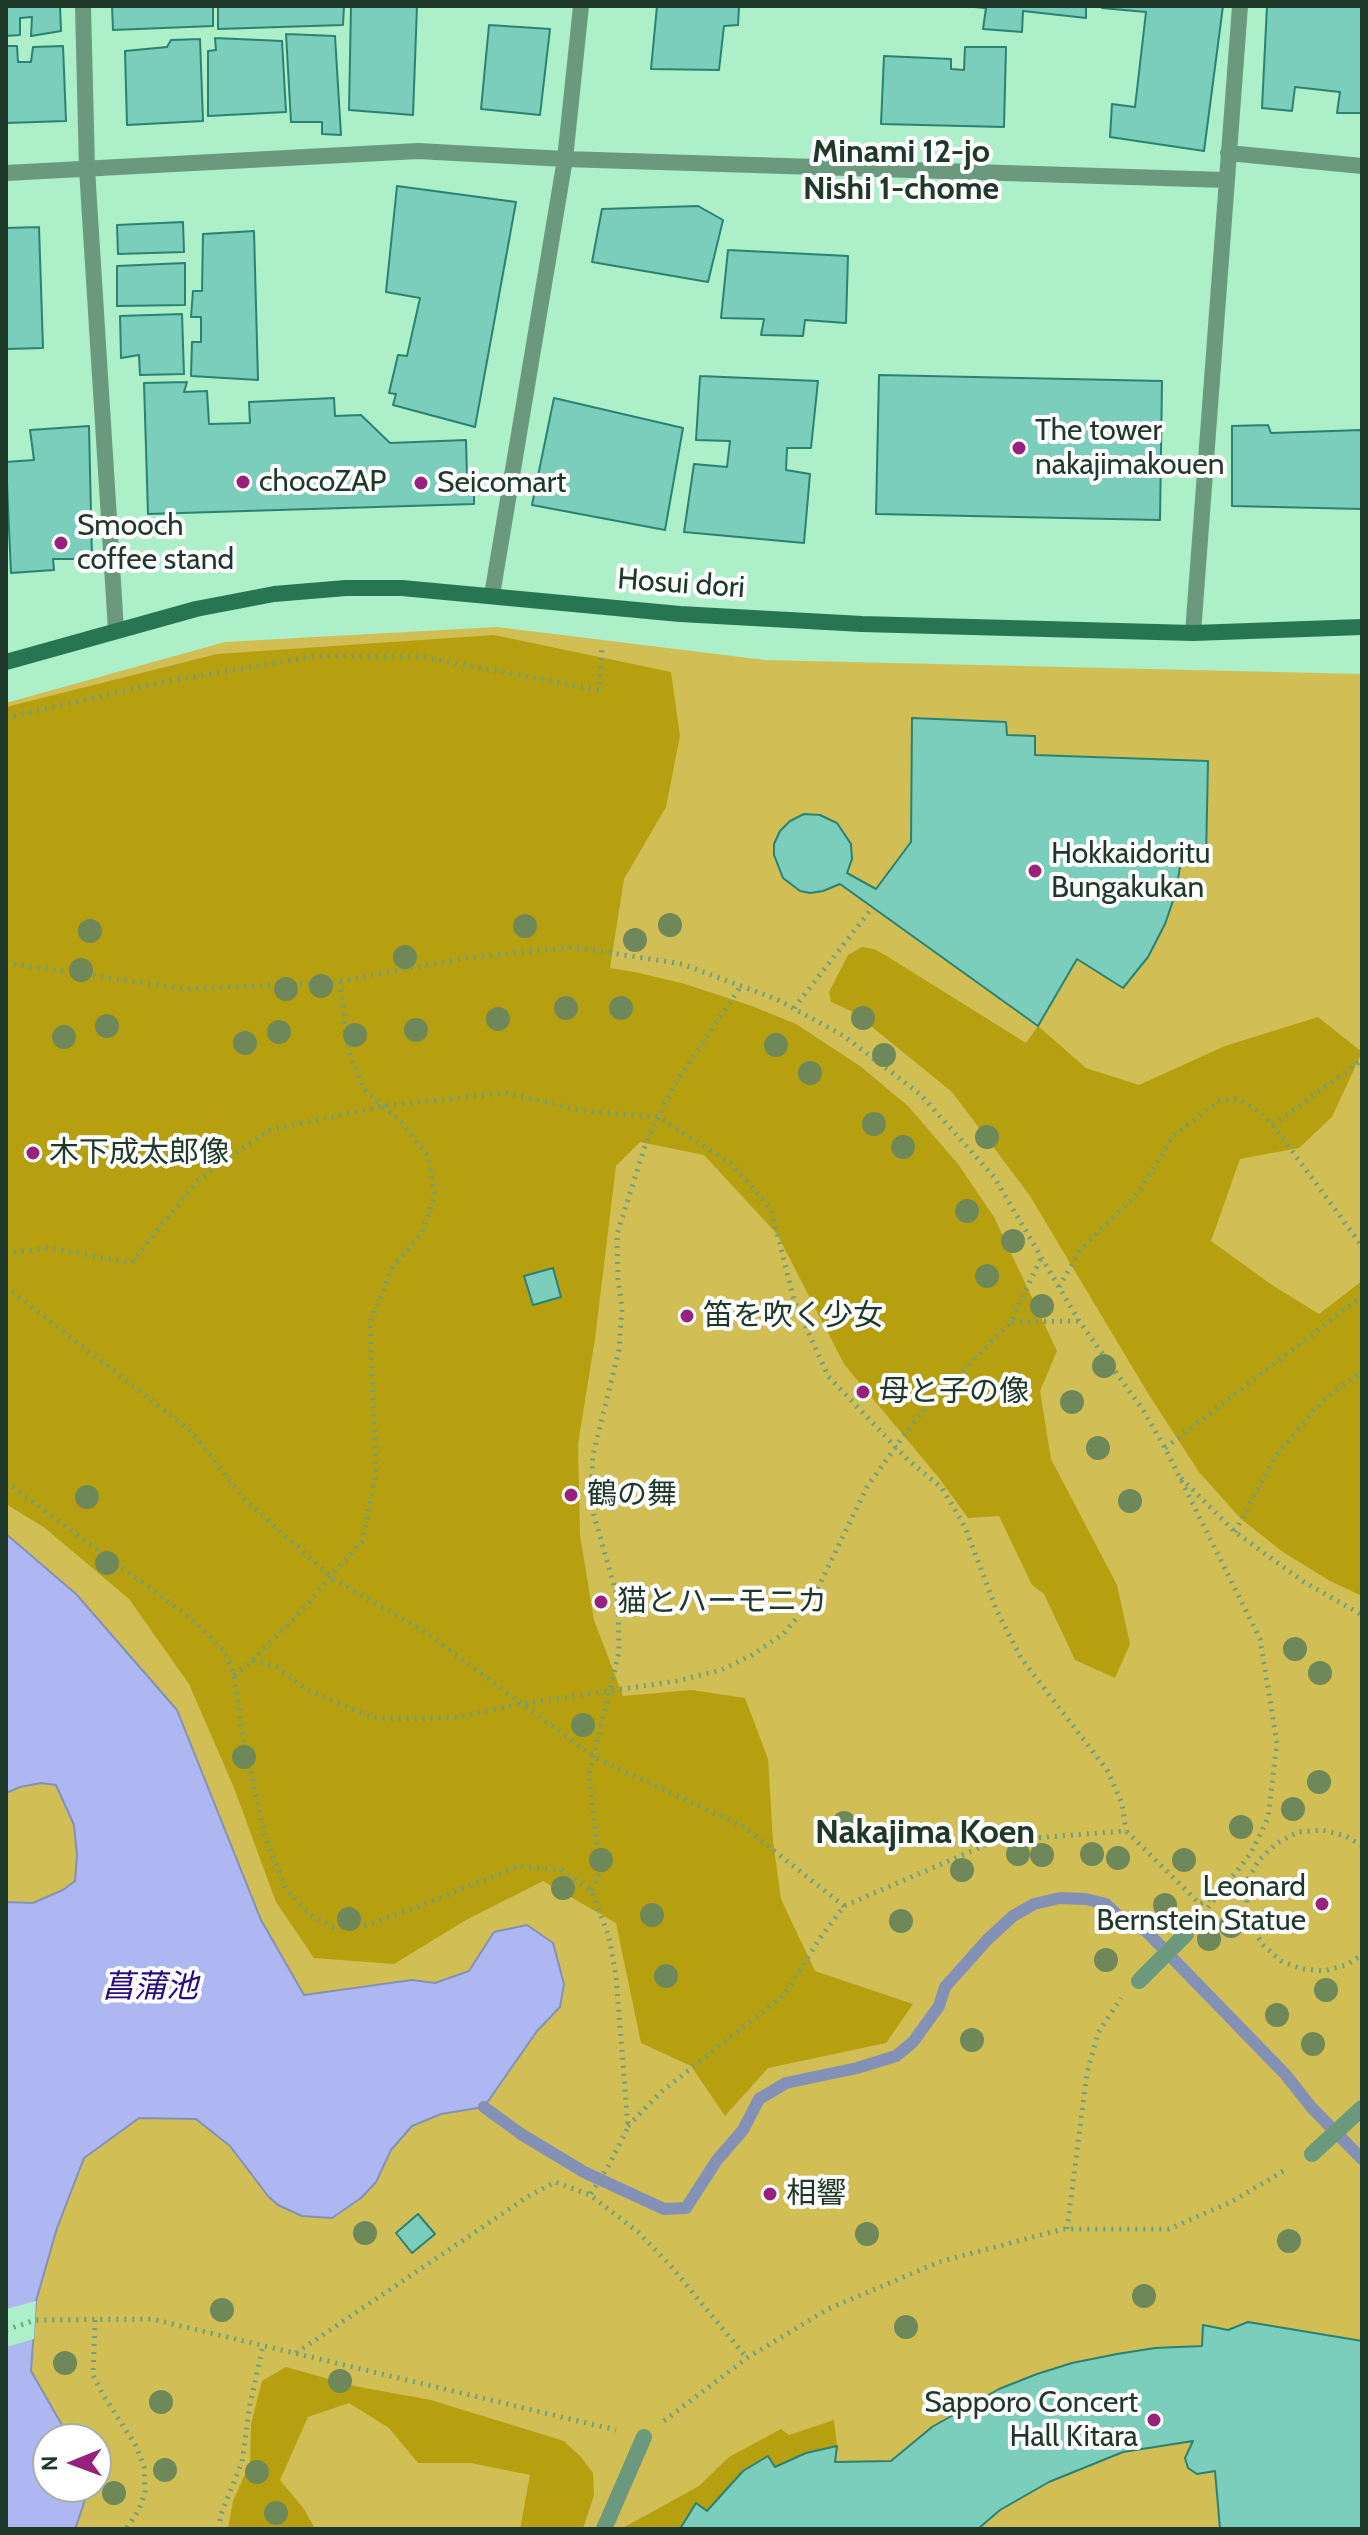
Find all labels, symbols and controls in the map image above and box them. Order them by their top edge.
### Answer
district label: Minami 12-jo Nishi 1-chome [803,134,999,209]
place label: The tower nakajimakouen [1035,413,1224,484]
marker: The tower nakajimakouen [1010,439,1028,457]
place label: chocoZAP [259,464,387,500]
place label: Seicomart [437,465,566,501]
marker: chocoZAP [234,473,252,491]
marker: Seicomart [412,474,430,492]
place label: Smooch coffee stand [77,508,234,578]
marker: Smooch coffee stand [52,534,70,552]
street label: Hosui dori [616,562,746,606]
place label: Hokkaidoritu Bungakukan [1051,836,1211,906]
marker: Hokkaidoritu Bungakukan [1026,862,1044,880]
place label: 木下成太郎像 [49,1135,229,1171]
marker: 木下成太郎像 [24,1144,42,1162]
place label: 笛を吹く少女 [703,1298,883,1334]
marker: 笛を吹く少女 [678,1307,696,1325]
place label: 母と子の像 [879,1374,1029,1410]
marker: 母と子の像 [854,1383,872,1401]
place label: 鶴の舞 [587,1477,677,1513]
marker: 鶴の舞 [562,1486,580,1504]
place label: 猫とハーモニカ [617,1584,827,1620]
marker: 猫とハーモニカ [592,1593,610,1611]
district label: Nakajima Koen [815,1813,1035,1853]
place label: Leonard Bernstein Statue [1096,1869,1306,1940]
marker: Leonard Bernstein Statue [1313,1895,1331,1913]
water label: 菖蒲池 [102,1969,198,2007]
place label: 相響 [786,2176,846,2212]
marker: 相響 [761,2185,779,2203]
place label: Sapporo Concert Hall Kitara [924,2385,1138,2456]
marker: Sapporo Concert Hall Kitara [1145,2411,1163,2429]
north arrow [32,2423,112,2503]
text: N [36,2455,63,2471]

